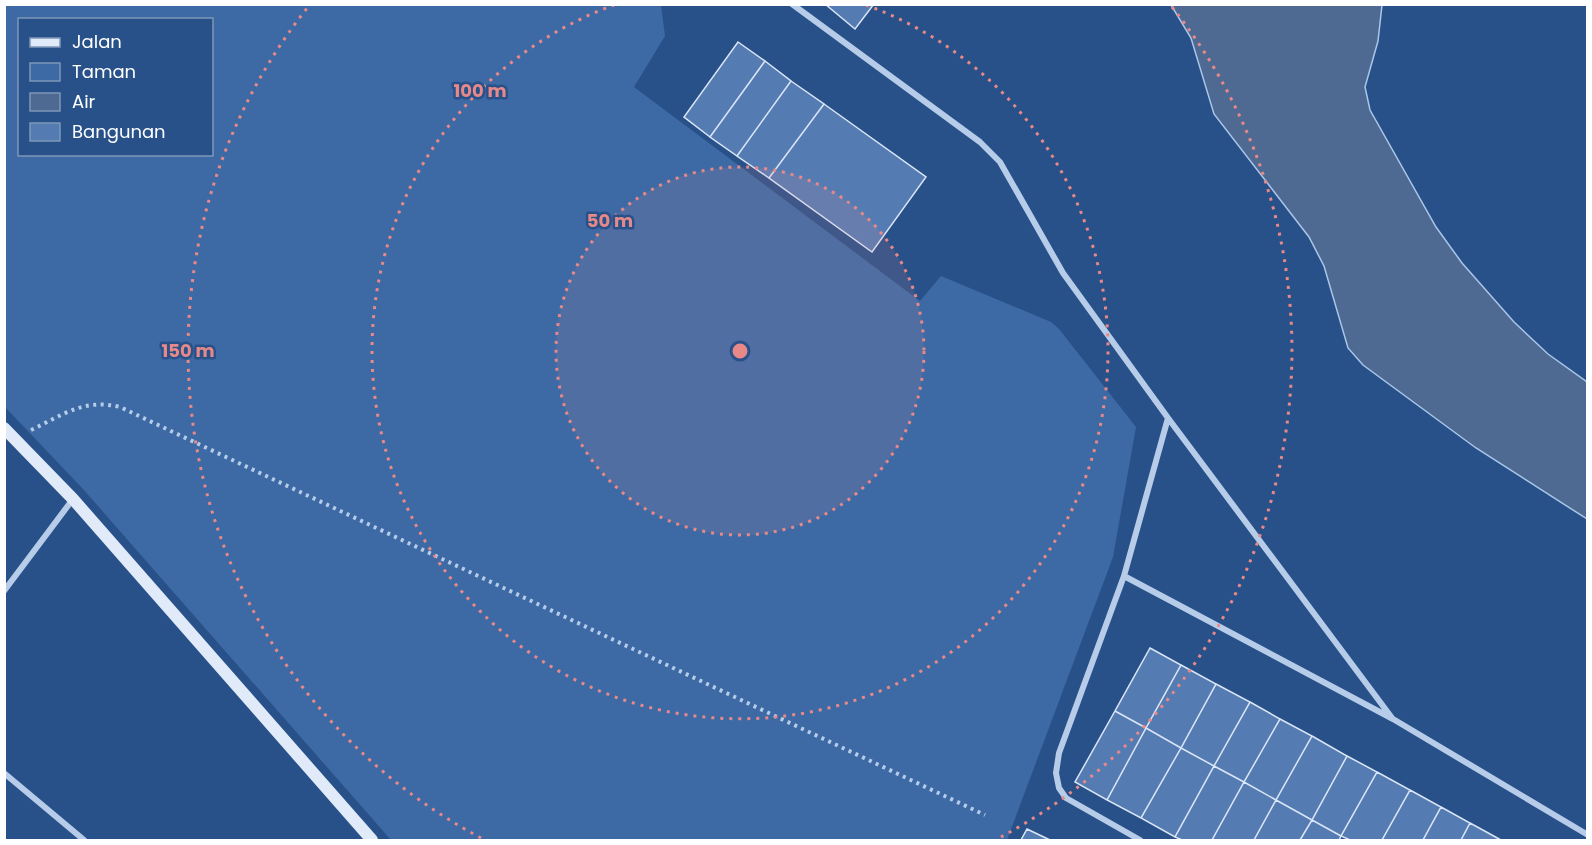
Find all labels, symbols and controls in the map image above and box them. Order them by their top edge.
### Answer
legend [18,18,213,156]
text: Jalan [72,29,122,54]
text: Taman [72,59,136,84]
text: 100 m [453,78,507,103]
text: Air [72,89,96,114]
text: Bangunan [72,119,166,144]
text: 50 m [587,208,633,233]
text: 150 m [161,338,215,363]
centre of rings [730,341,750,361]

